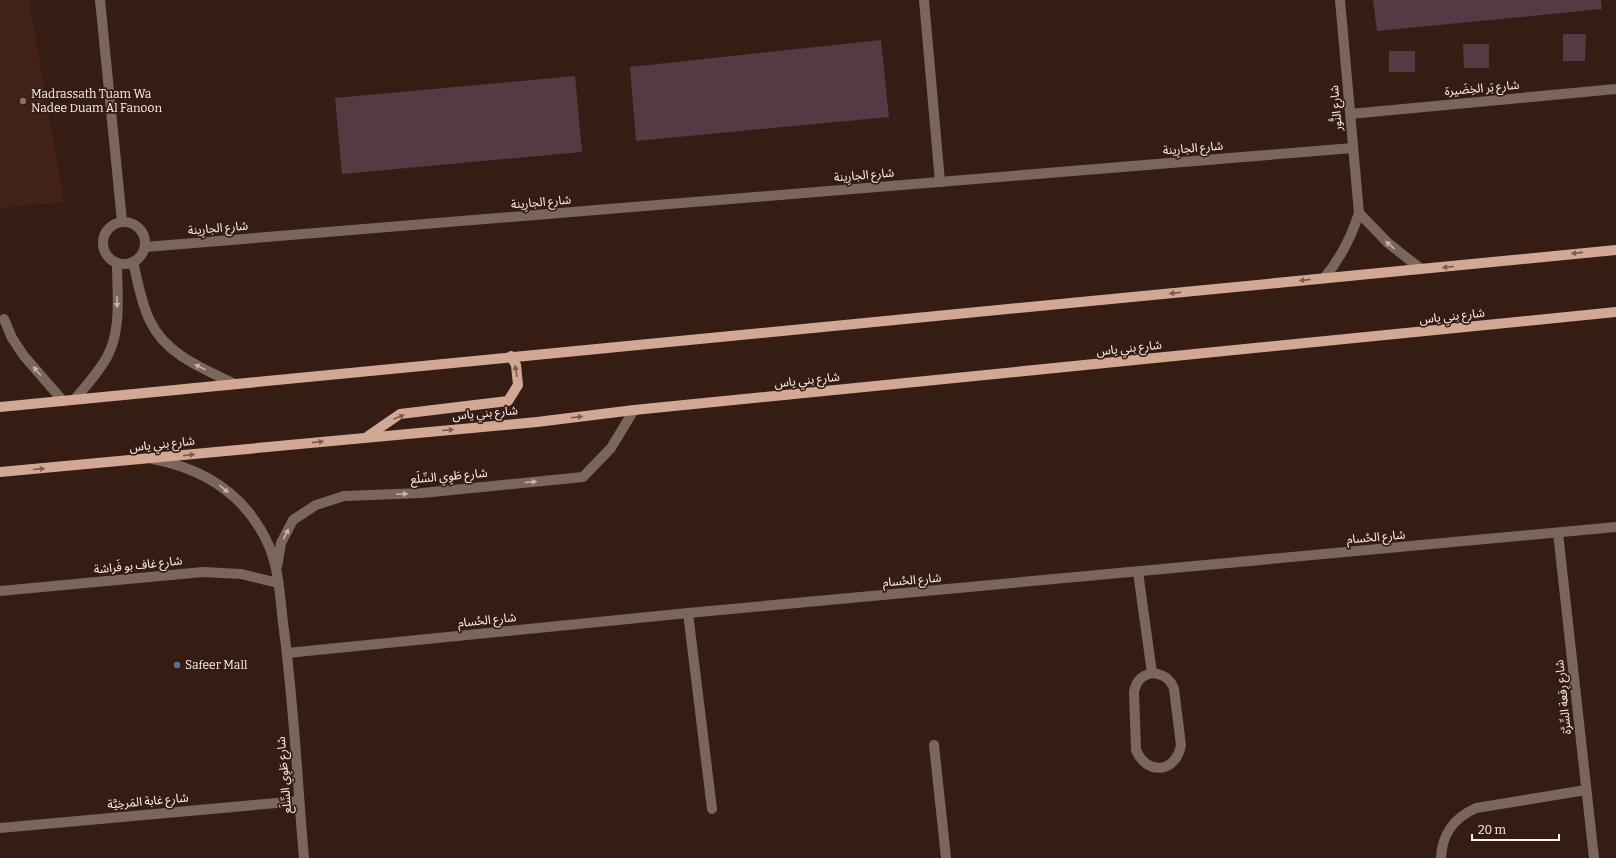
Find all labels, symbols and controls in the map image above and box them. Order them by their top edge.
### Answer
street label: شارع بَر الخِضَيرة [1444,78,1520,100]
street label: شارع النُّور [1325,84,1347,133]
place label: Madrassath Tuam Wa Nadee Duam Al Fanoon [31,87,162,115]
marker: Madrassath Tuam Wa Nadee Duam Al Fanoon [18,96,28,106]
street label: شارع الجارِينة [1162,138,1224,160]
street label: شارع الجارِينة [833,165,895,187]
street label: شارع الجارِينة [510,192,572,214]
street label: شارع الجارِينة [187,218,249,240]
one-way arrow [1385,241,1396,250]
one-way arrow [1571,250,1583,257]
one-way arrow [1442,263,1454,270]
one-way arrow [1298,277,1311,284]
one-way arrow [1169,290,1181,296]
one-way arrow [114,296,120,309]
street label: شارع بني ياس [1418,306,1486,329]
street label: شارع بني ياس [1095,338,1163,361]
one-way arrow [194,363,205,370]
one-way arrow [513,365,519,378]
one-way arrow [33,366,42,377]
street label: شارع بني ياس [773,370,841,393]
street label: شارع بني ياس [452,403,519,426]
one-way arrow [393,413,405,419]
one-way arrow [571,414,583,420]
one-way arrow [442,426,454,433]
street label: شارع بني ياس [128,434,196,457]
one-way arrow [312,439,324,445]
one-way arrow [183,452,195,458]
one-way arrow [33,465,45,472]
street label: شارع طَوِي السِّلَع [410,465,488,489]
one-way arrow [525,479,537,485]
one-way arrow [219,484,230,493]
one-way arrow [396,490,408,497]
street label: شارع الحُسام [1346,527,1406,549]
one-way arrow [283,528,289,539]
street label: شارع غاف بو فَراشة [93,552,183,579]
street label: شارع الحُسام [882,570,942,592]
street label: شارع الحُسام [457,610,517,632]
place label: Safeer Mall [185,658,248,672]
street label: شارع رِقعة السِّرَّة [1552,659,1576,735]
marker: Safeer Mall [172,660,182,670]
street label: شارع طَوِي السِّلَع [273,736,297,814]
street label: شارع غابة المَرخِيَّة [107,790,189,814]
scale bar [1472,816,1559,842]
text: 20 m [1478,823,1507,837]

